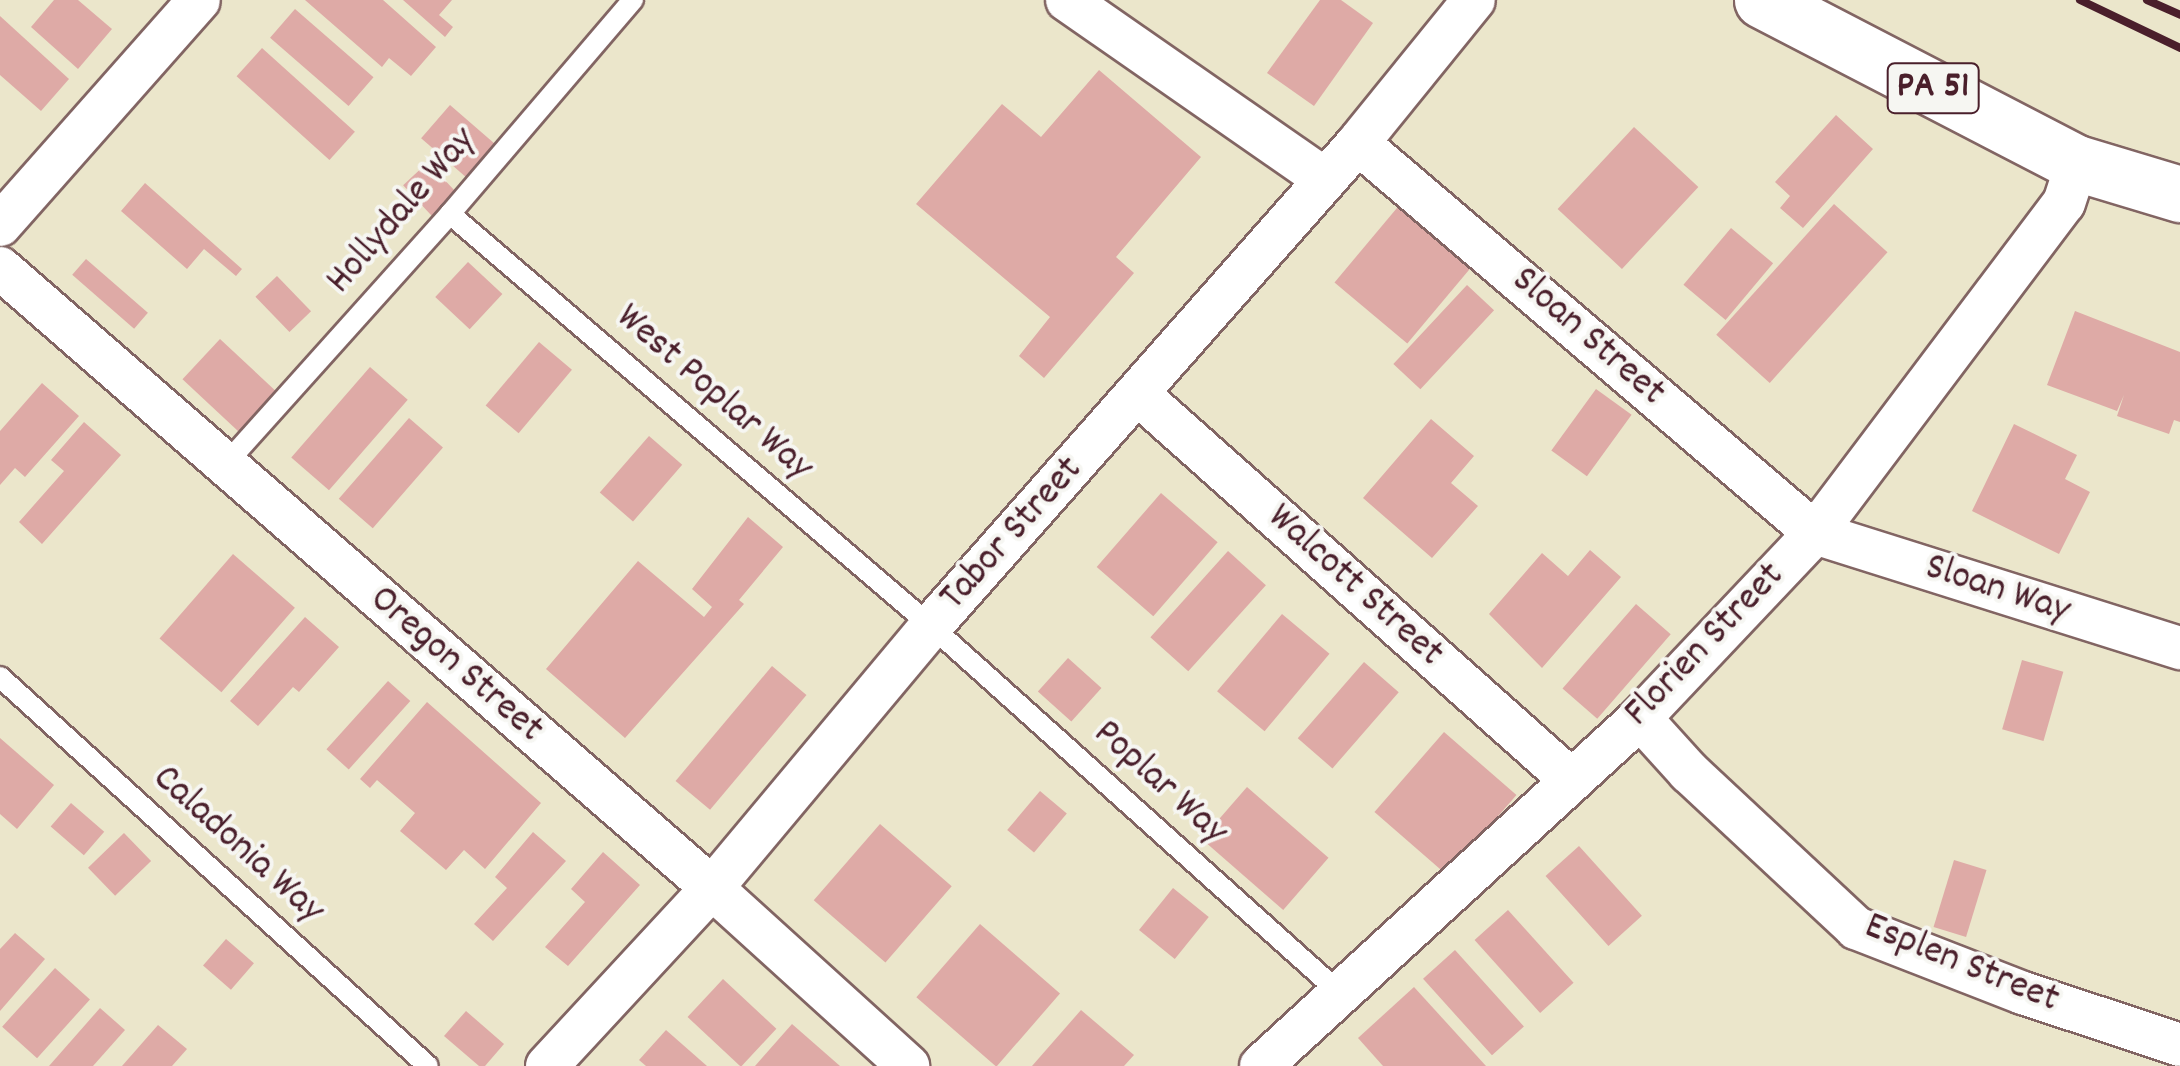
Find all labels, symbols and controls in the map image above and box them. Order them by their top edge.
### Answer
road number: PA 51 [1886,55,1980,121]
street label: Hollydale Way [318,119,488,305]
street label: Sloan Street [1500,258,1674,418]
street label: West Poplar Way [604,295,822,493]
street label: Tabor Street [931,448,1095,622]
street label: Walcott Street [1256,495,1452,679]
street label: Sloan Way [1919,545,2075,637]
street label: Florien Street [1616,554,1796,738]
street label: Oregon Street [358,577,552,755]
street label: Poplar Way [1082,711,1236,857]
street label: Caladonia Way [141,756,333,936]
street label: Esplen Street [1857,904,2065,1026]

